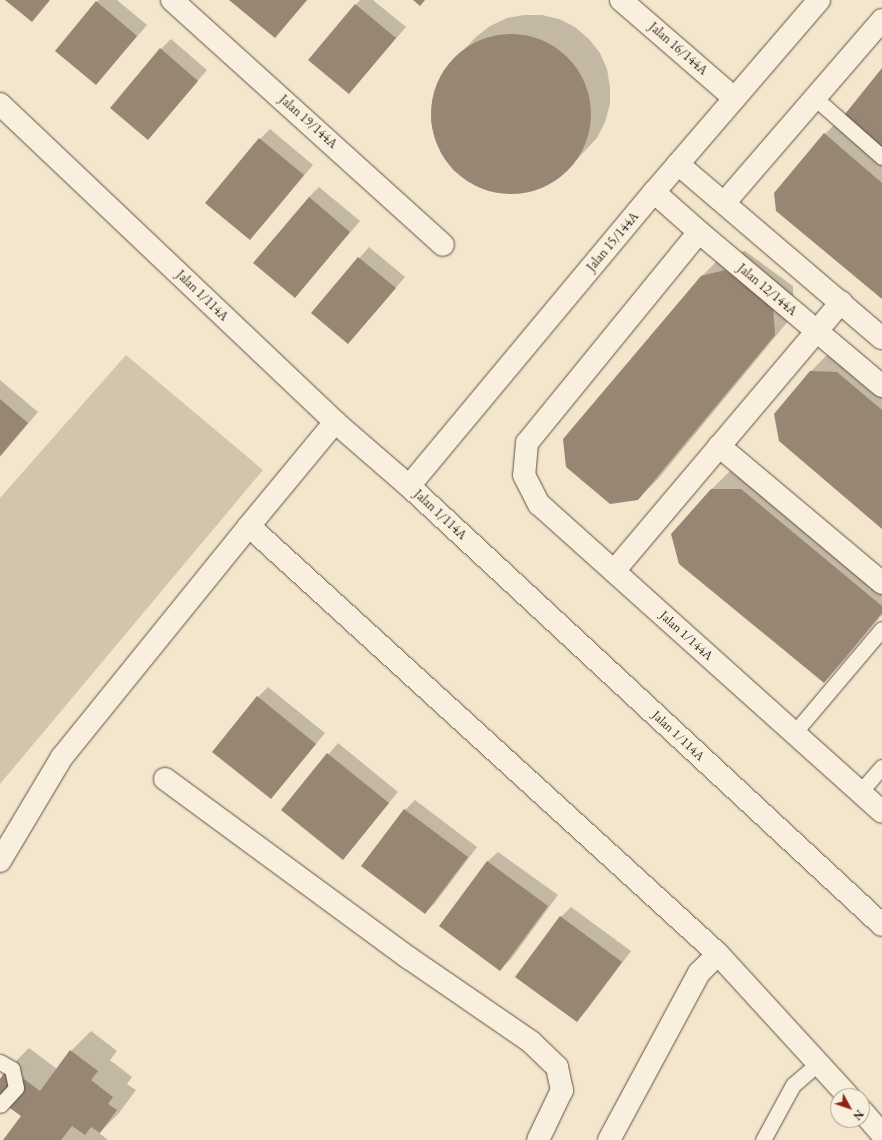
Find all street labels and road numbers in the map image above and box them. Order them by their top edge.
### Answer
street label: Jalan 16/144A [645,19,711,79]
street label: Jalan 19/144A [276,92,340,152]
street label: Jalan 15/144A [584,209,642,275]
street label: Jalan 12/144A [734,261,800,319]
street label: Jalan 1/114A [173,267,231,325]
street label: Jalan 1/114A [410,487,470,543]
street label: Jalan 1/144A [656,608,716,664]
street label: Jalan 1/114A [648,708,708,764]

